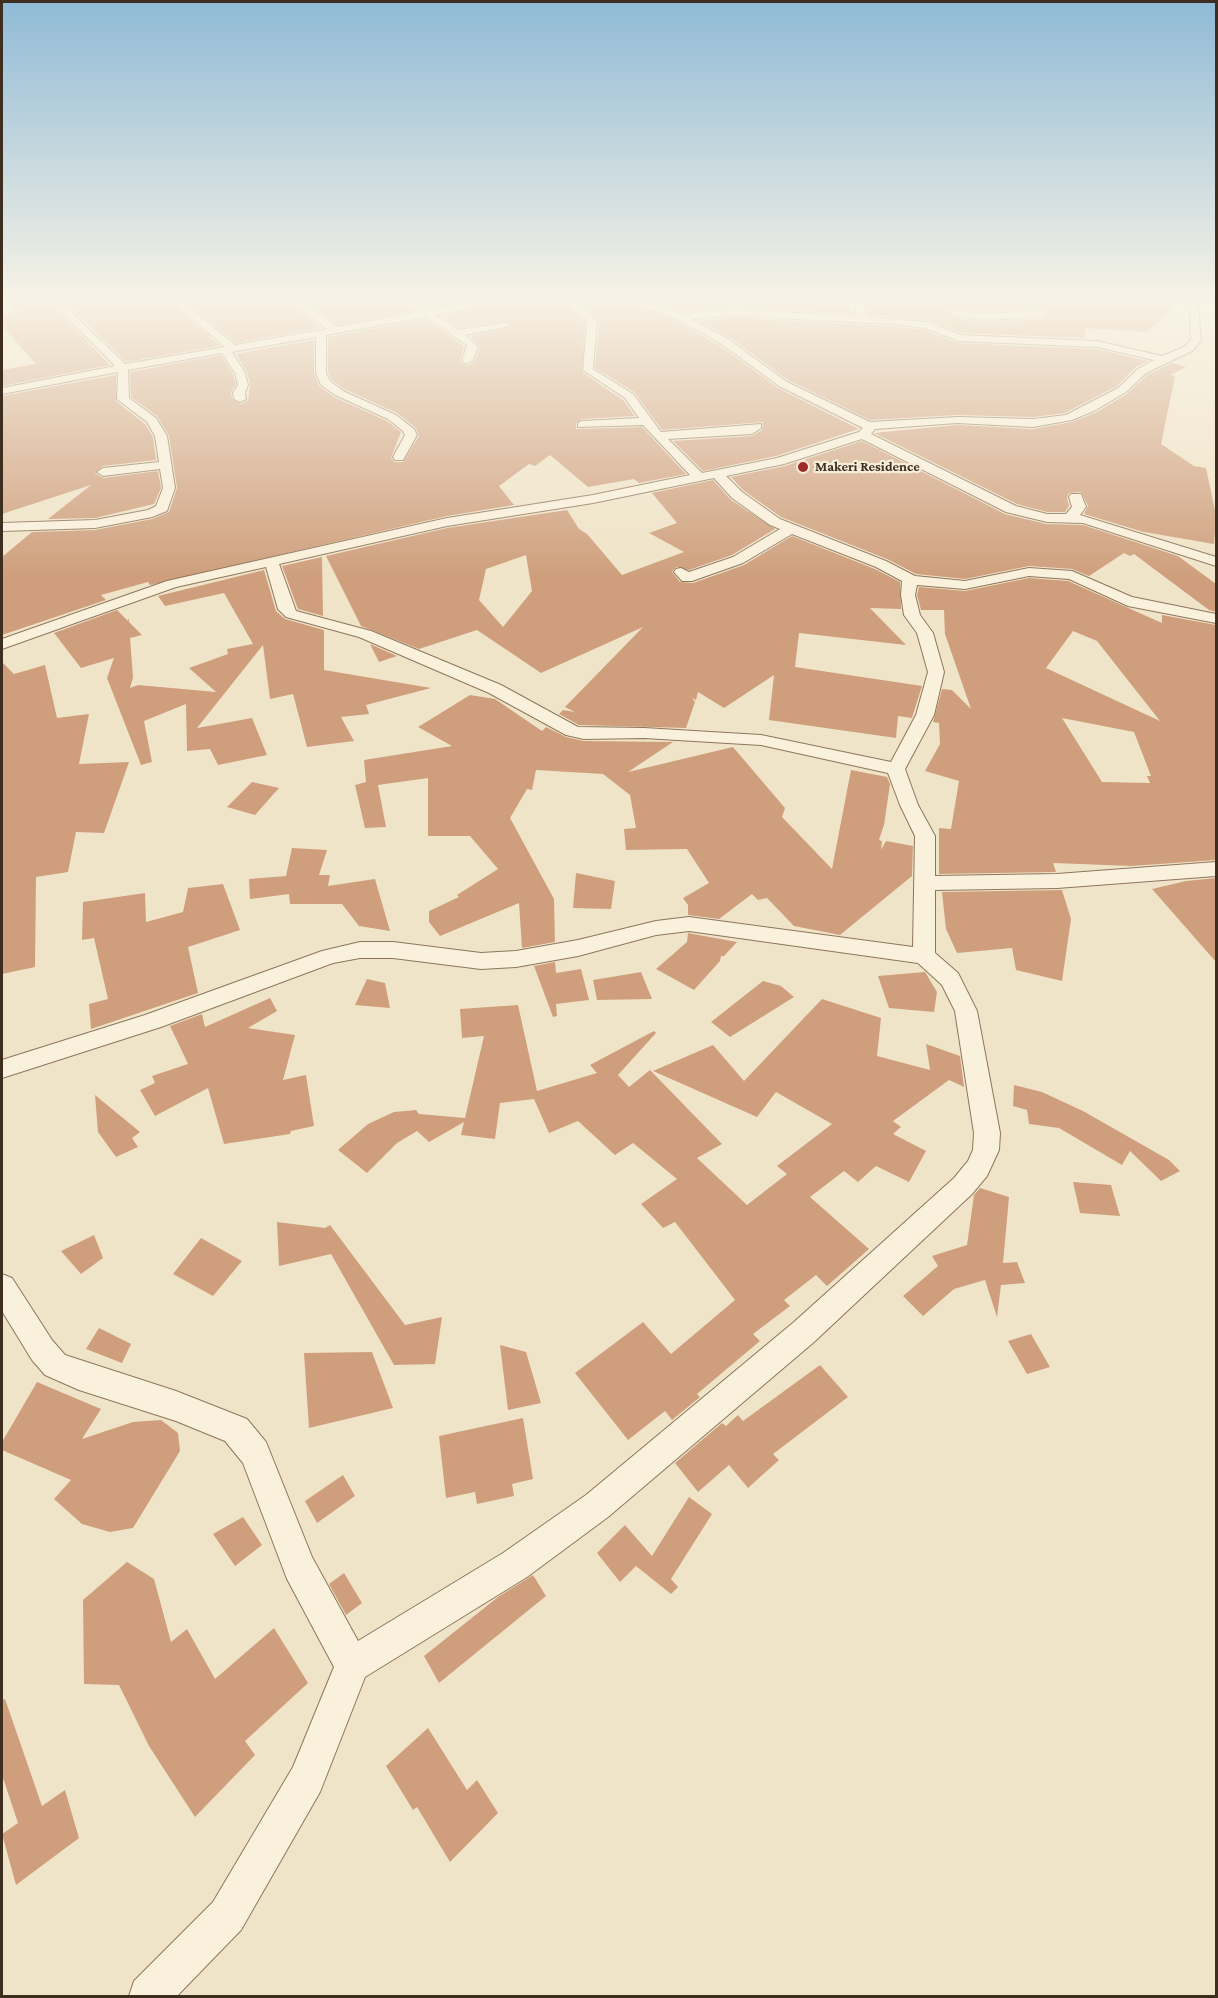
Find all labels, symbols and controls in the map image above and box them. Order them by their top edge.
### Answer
place label: Makeri Residence [815,459,920,475]
marker: Makeri Residence [796,460,810,474]

